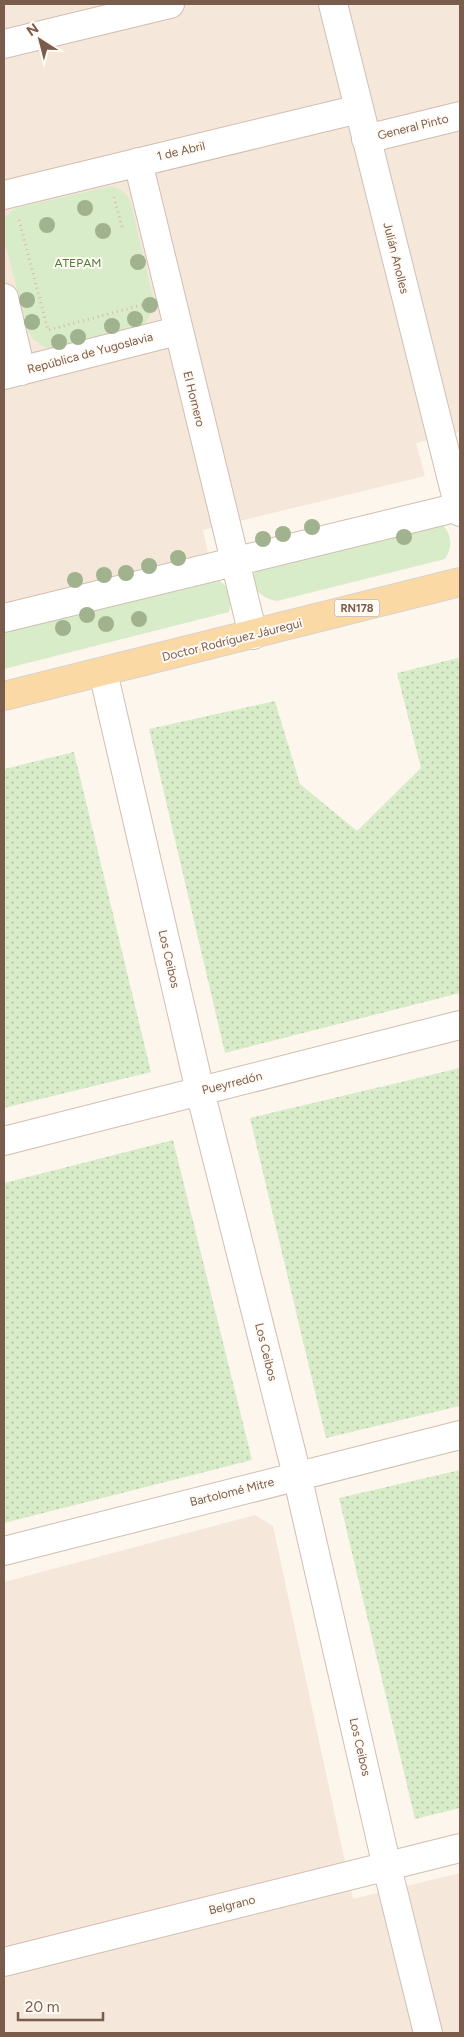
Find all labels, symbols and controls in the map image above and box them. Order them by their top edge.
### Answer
north arrow [15,15,65,65]
text: N [23,20,42,40]
street label: General Pinto [376,111,450,143]
street label: 1 de Abril [155,139,207,163]
street label: Julián Anolles [380,221,412,296]
park label: ATEPAM [55,256,101,270]
street label: República de Yugoslavia [26,329,154,377]
street label: El Hornero [180,370,208,428]
road number: RN178 [334,600,380,616]
street label: Doctor Rodríguez Jáuregui [161,616,303,664]
street label: Los Ceibos [156,929,183,990]
street label: Pueyrredón [200,1069,264,1097]
street label: Los Ceibos [252,1322,280,1383]
street label: Bartolomé Mitre [188,1475,276,1509]
street label: Los Ceibos [347,1717,374,1778]
street label: Belgrano [207,1892,257,1918]
scale bar [18,1990,102,2022]
text: 20 m [25,1998,59,2016]

